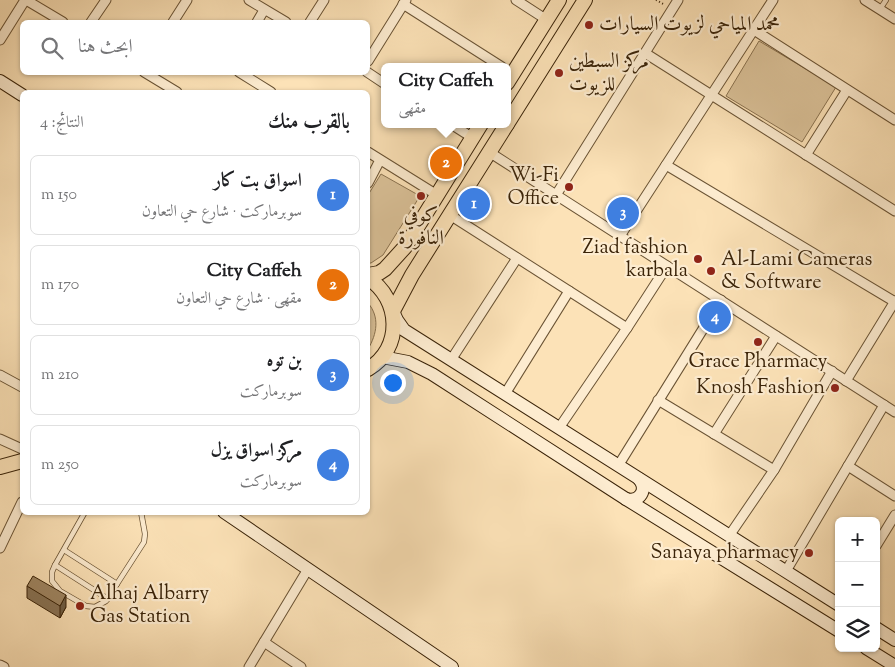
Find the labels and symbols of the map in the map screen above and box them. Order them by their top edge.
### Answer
place label: محمد المياحي لزيوت السيارات [599,11,780,40]
marker: محمد المياحي لزيوت السيارات [583,19,595,31]
place label: مركز السبطين للزيوت [569,48,649,100]
marker: مركز السبطين للزيوت [553,67,565,79]
pin: 2 [430,144,462,182]
place label: Wi-Fi Office [508,162,559,214]
marker: Wi-Fi Office [563,181,575,193]
pin: 1 [458,185,490,223]
marker: كوفي النافورة [415,190,427,202]
pin: 3 [607,194,639,232]
place label: كوفي النافورة [398,202,444,254]
place label: Ziad fashion karbala [583,234,688,286]
place label: Al-Lami Cameras & Software [721,246,873,298]
marker: Ziad fashion karbala [692,253,704,265]
marker: Al-Lami Cameras & Software [705,265,717,277]
pin: 4 [699,298,731,336]
marker: Grace Pharmacy [752,336,764,348]
place label: Grace Pharmacy [689,348,827,377]
your location [380,370,406,396]
place label: Knosh Fashion [696,374,825,403]
marker: Knosh Fashion [829,382,841,394]
place label: Sanaya pharmacy [651,539,799,568]
marker: Sanaya pharmacy [803,547,815,559]
place label: Alhaj Albarry Gas Station [90,580,209,632]
marker: Alhaj Albarry Gas Station [74,600,86,612]

